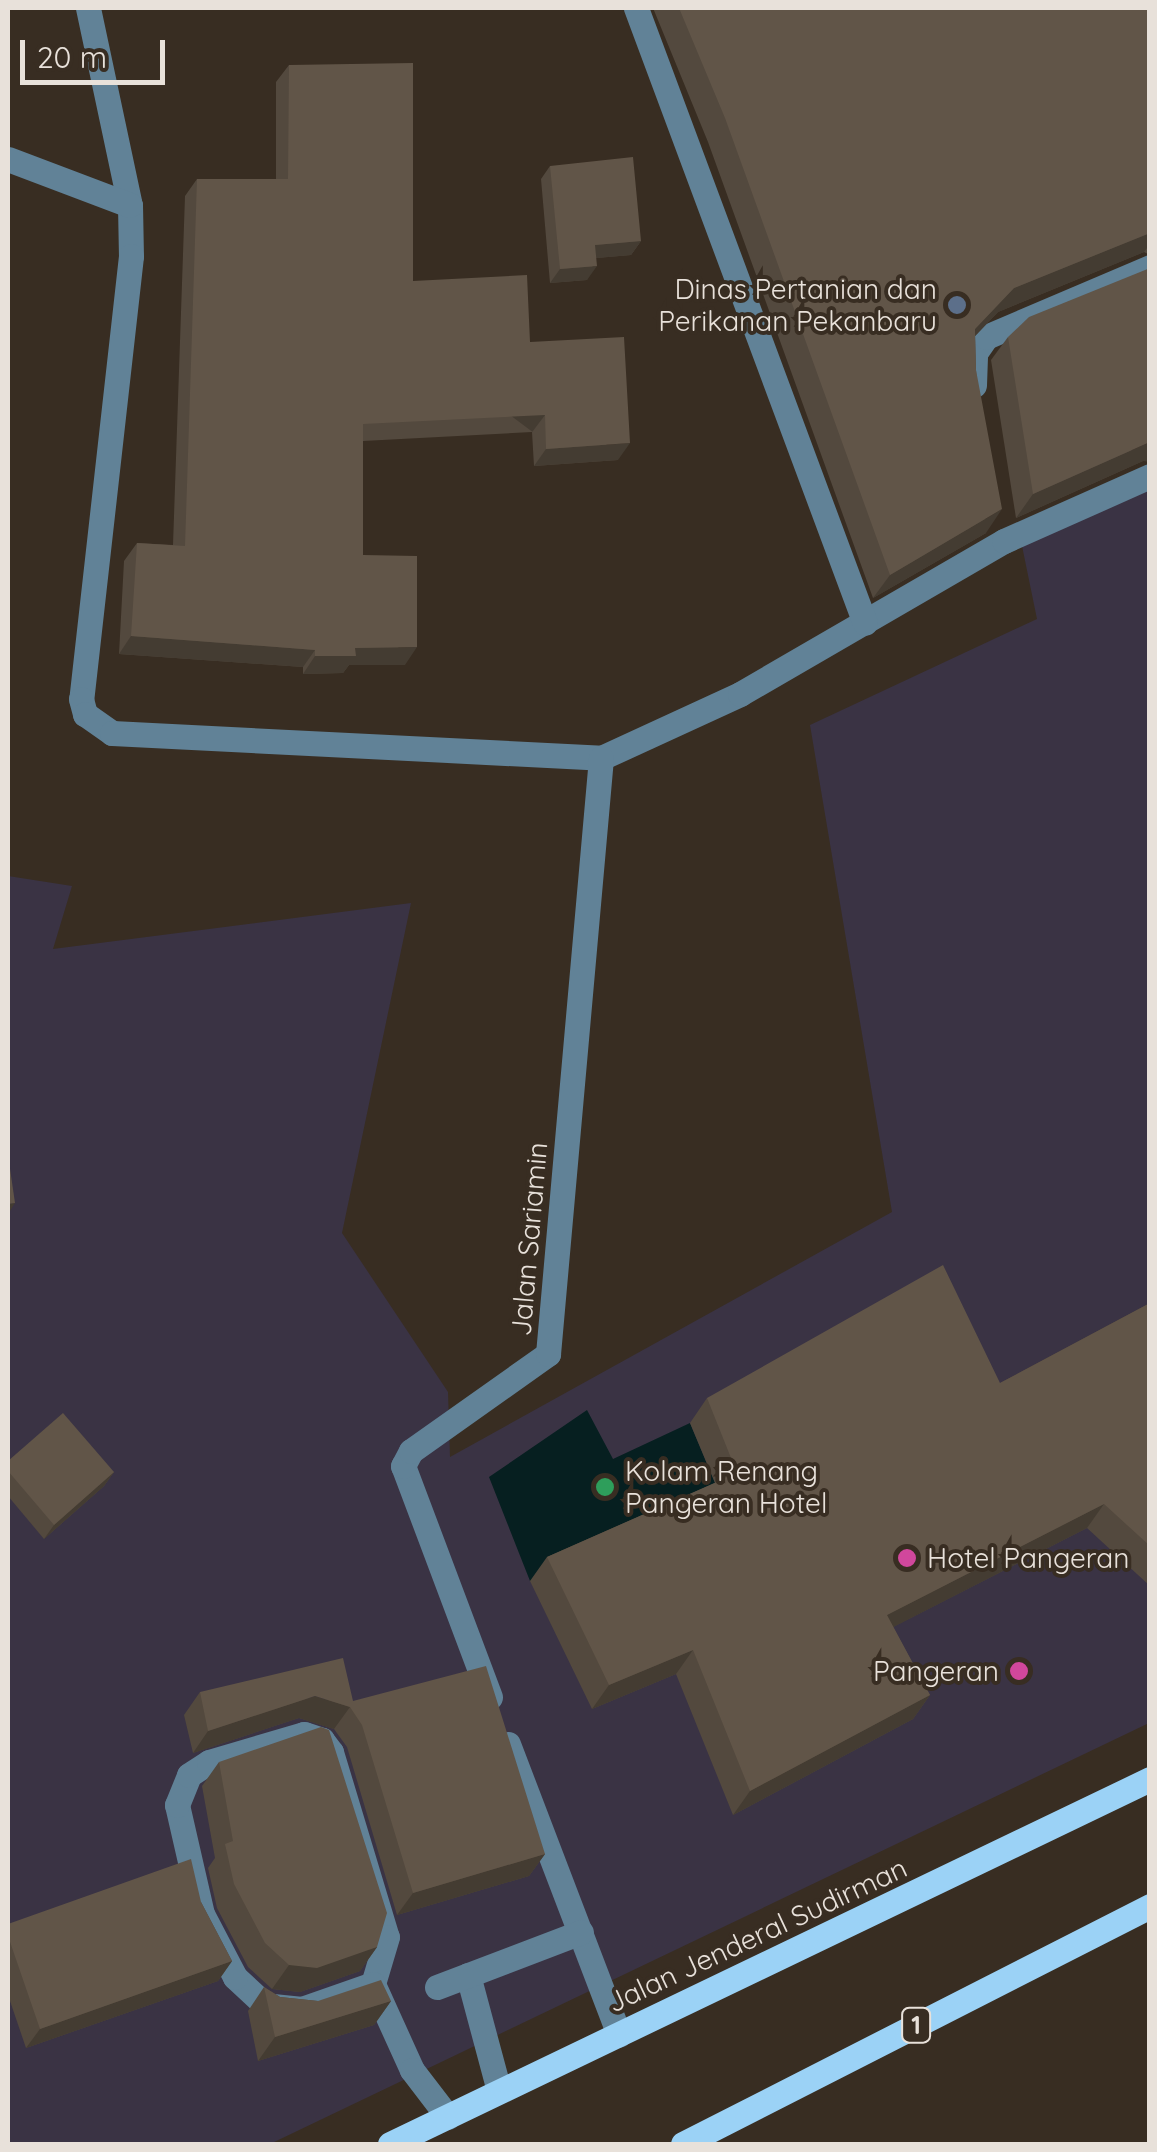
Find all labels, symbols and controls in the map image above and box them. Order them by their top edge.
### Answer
scale bar [25,20,170,82]
text: 20 m [37,38,107,76]
place label: Dinas Pertanian dan Perikanan Pekanbaru [658,272,937,338]
marker: Dinas Pertanian dan Perikanan Pekanbaru [946,294,968,316]
street label: Jalan Sariamin [504,1141,554,1337]
place label: Kolam Renang Pangeran Hotel [625,1454,827,1520]
marker: Kolam Renang Pangeran Hotel [594,1476,616,1498]
place label: Hotel Pangeran [927,1541,1129,1575]
marker: Hotel Pangeran [896,1547,918,1569]
place label: Pangeran [873,1654,999,1688]
marker: Pangeran [1008,1660,1030,1682]
street label: Jalan Jenderal Sudirman [602,1851,912,2019]
road number: 1 [901,2005,931,2045]

